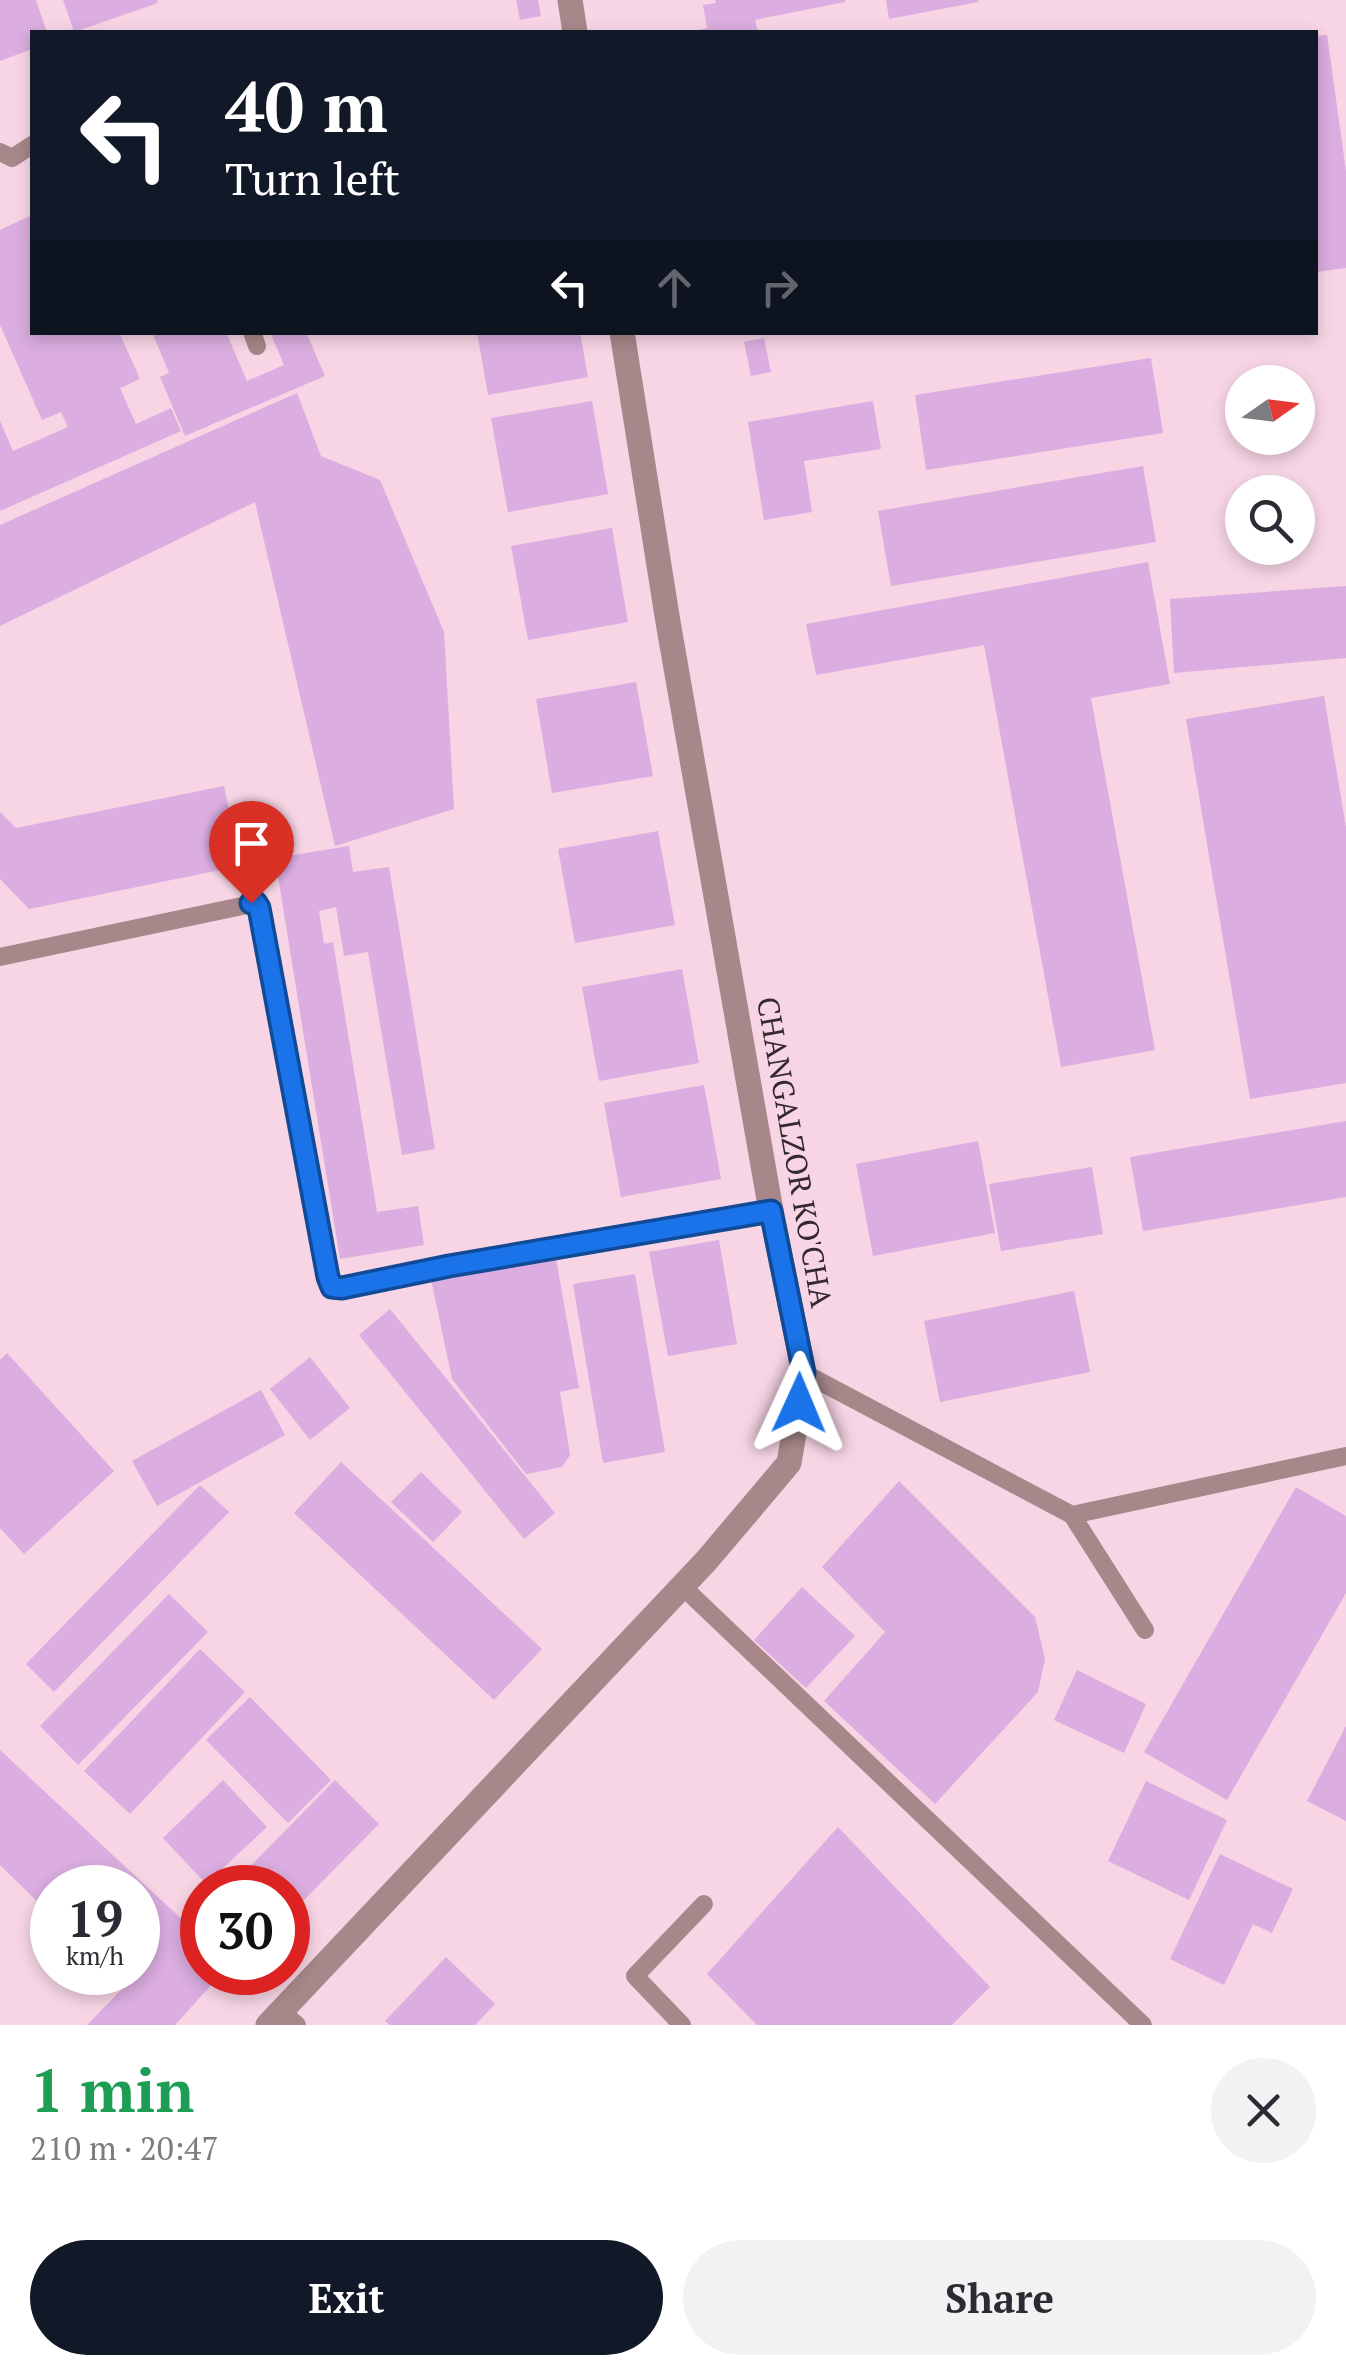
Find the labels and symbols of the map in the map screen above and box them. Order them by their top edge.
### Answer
north arrow [1225,365,1315,455]
pin [209,801,294,904]
street label: CHANGALZOR KO'CHA [748,993,842,1311]
position arrow [747,1351,851,1455]
speed limit sign: 30 [180,1865,310,1995]

